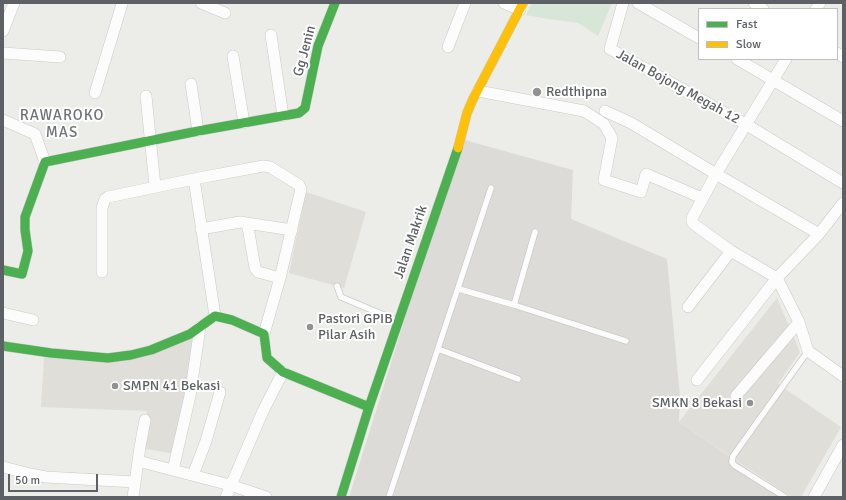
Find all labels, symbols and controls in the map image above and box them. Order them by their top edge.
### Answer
legend [698,8,838,60]
text: Fast [736,17,757,32]
street label: Gg Jenin [290,24,320,78]
text: Slow [736,37,761,52]
street label: Jalan Bojong Megah 12 [613,46,743,128]
place label: Redthipna [546,84,607,100]
marker: Redthipna [531,86,543,98]
district label: RAWAROKO MAS [20,107,104,142]
street label: Jalan Makrik [391,203,431,281]
place label: Pastori GPIB Pilar Asih [318,311,393,344]
marker: Pastori GPIB Pilar Asih [305,322,315,332]
place label: SMPN 41 Bekasi [123,378,220,394]
marker: SMPN 41 Bekasi [110,381,120,391]
place label: SMKN 8 Bekasi [652,395,742,411]
marker: SMKN 8 Bekasi [745,398,755,408]
scale bar [10,466,100,492]
text: 50 m [15,473,40,488]

